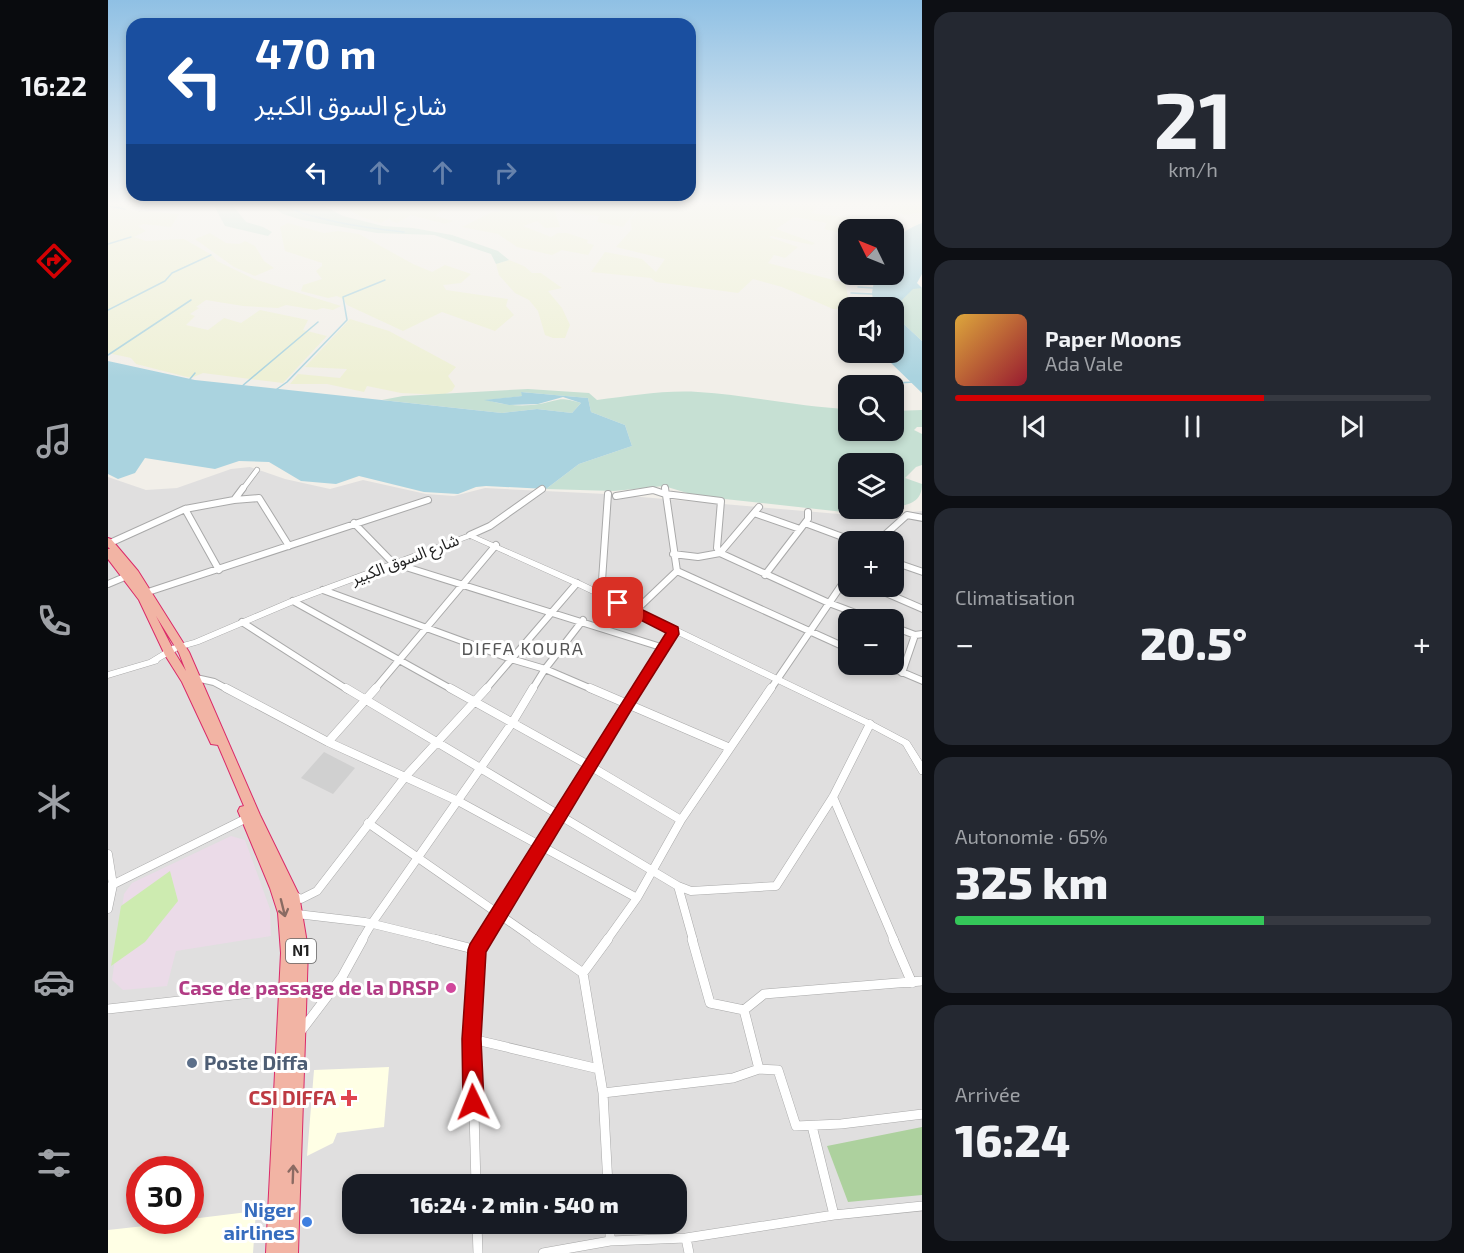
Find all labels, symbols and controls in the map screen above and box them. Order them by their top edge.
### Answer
text: 470 m [255,27,377,77]
icon: left [156,42,234,120]
text: 16:22 [21,69,87,101]
text: 21 [1153,71,1233,165]
text: شارع السوق الكبير [255,88,447,120]
icon: left [300,156,333,189]
icon: ahead [363,156,396,189]
icon: ahead [426,156,459,189]
icon: right [489,156,522,189]
text: km/h [1168,157,1218,181]
north arrow [838,219,904,285]
map controls [838,219,904,675]
icon: directions [33,240,75,282]
button: sound [838,297,904,363]
text: Paper Moons [1045,325,1181,351]
text: Ada Vale [1045,351,1123,375]
button: search [838,375,904,441]
icon: previous [1018,410,1051,443]
icon: pause [1176,410,1209,443]
icon: next [1335,410,1368,443]
icon: music [33,420,75,462]
button: layers [838,453,904,519]
street label: شارع السوق الكبير [347,529,463,592]
button: + [838,531,904,597]
pin [592,577,643,628]
text: Climatisation [955,585,1075,609]
icon: arrive [601,586,634,619]
icon: phone [33,600,75,642]
button: − [838,609,904,675]
text: 20.5° [1140,615,1247,669]
text: − [955,623,974,663]
text: + [1413,623,1431,663]
district label: DIFFA KOURA [462,637,584,659]
icon: climate [33,781,75,823]
text: Autonomie · 65% [955,824,1108,848]
text: 325 km [955,854,1108,908]
one-way arrow [277,898,289,917]
road number: N1 [286,939,316,963]
icon: car [33,961,75,1003]
place label: Case de passage de la DRSP [178,975,439,999]
marker: Case de passage de la DRSP [444,981,458,995]
place label: Poste Diffa [204,1050,308,1074]
marker: Poste Diffa [185,1056,199,1070]
position arrow [441,1070,505,1134]
text: Arrivée [955,1082,1020,1106]
place label: CSI DIFFA [248,1085,337,1109]
marker: CSI DIFFA [340,1089,358,1107]
text: 16:24 [955,1112,1070,1166]
icon: filters [33,1142,75,1184]
speed limit sign: 30 [126,1156,204,1234]
one-way arrow [287,1164,298,1184]
text: 16:24 · 2 min · 540 m [410,1191,619,1217]
place label: Niger airlines [224,1197,295,1244]
marker: Niger airlines [300,1215,314,1229]

